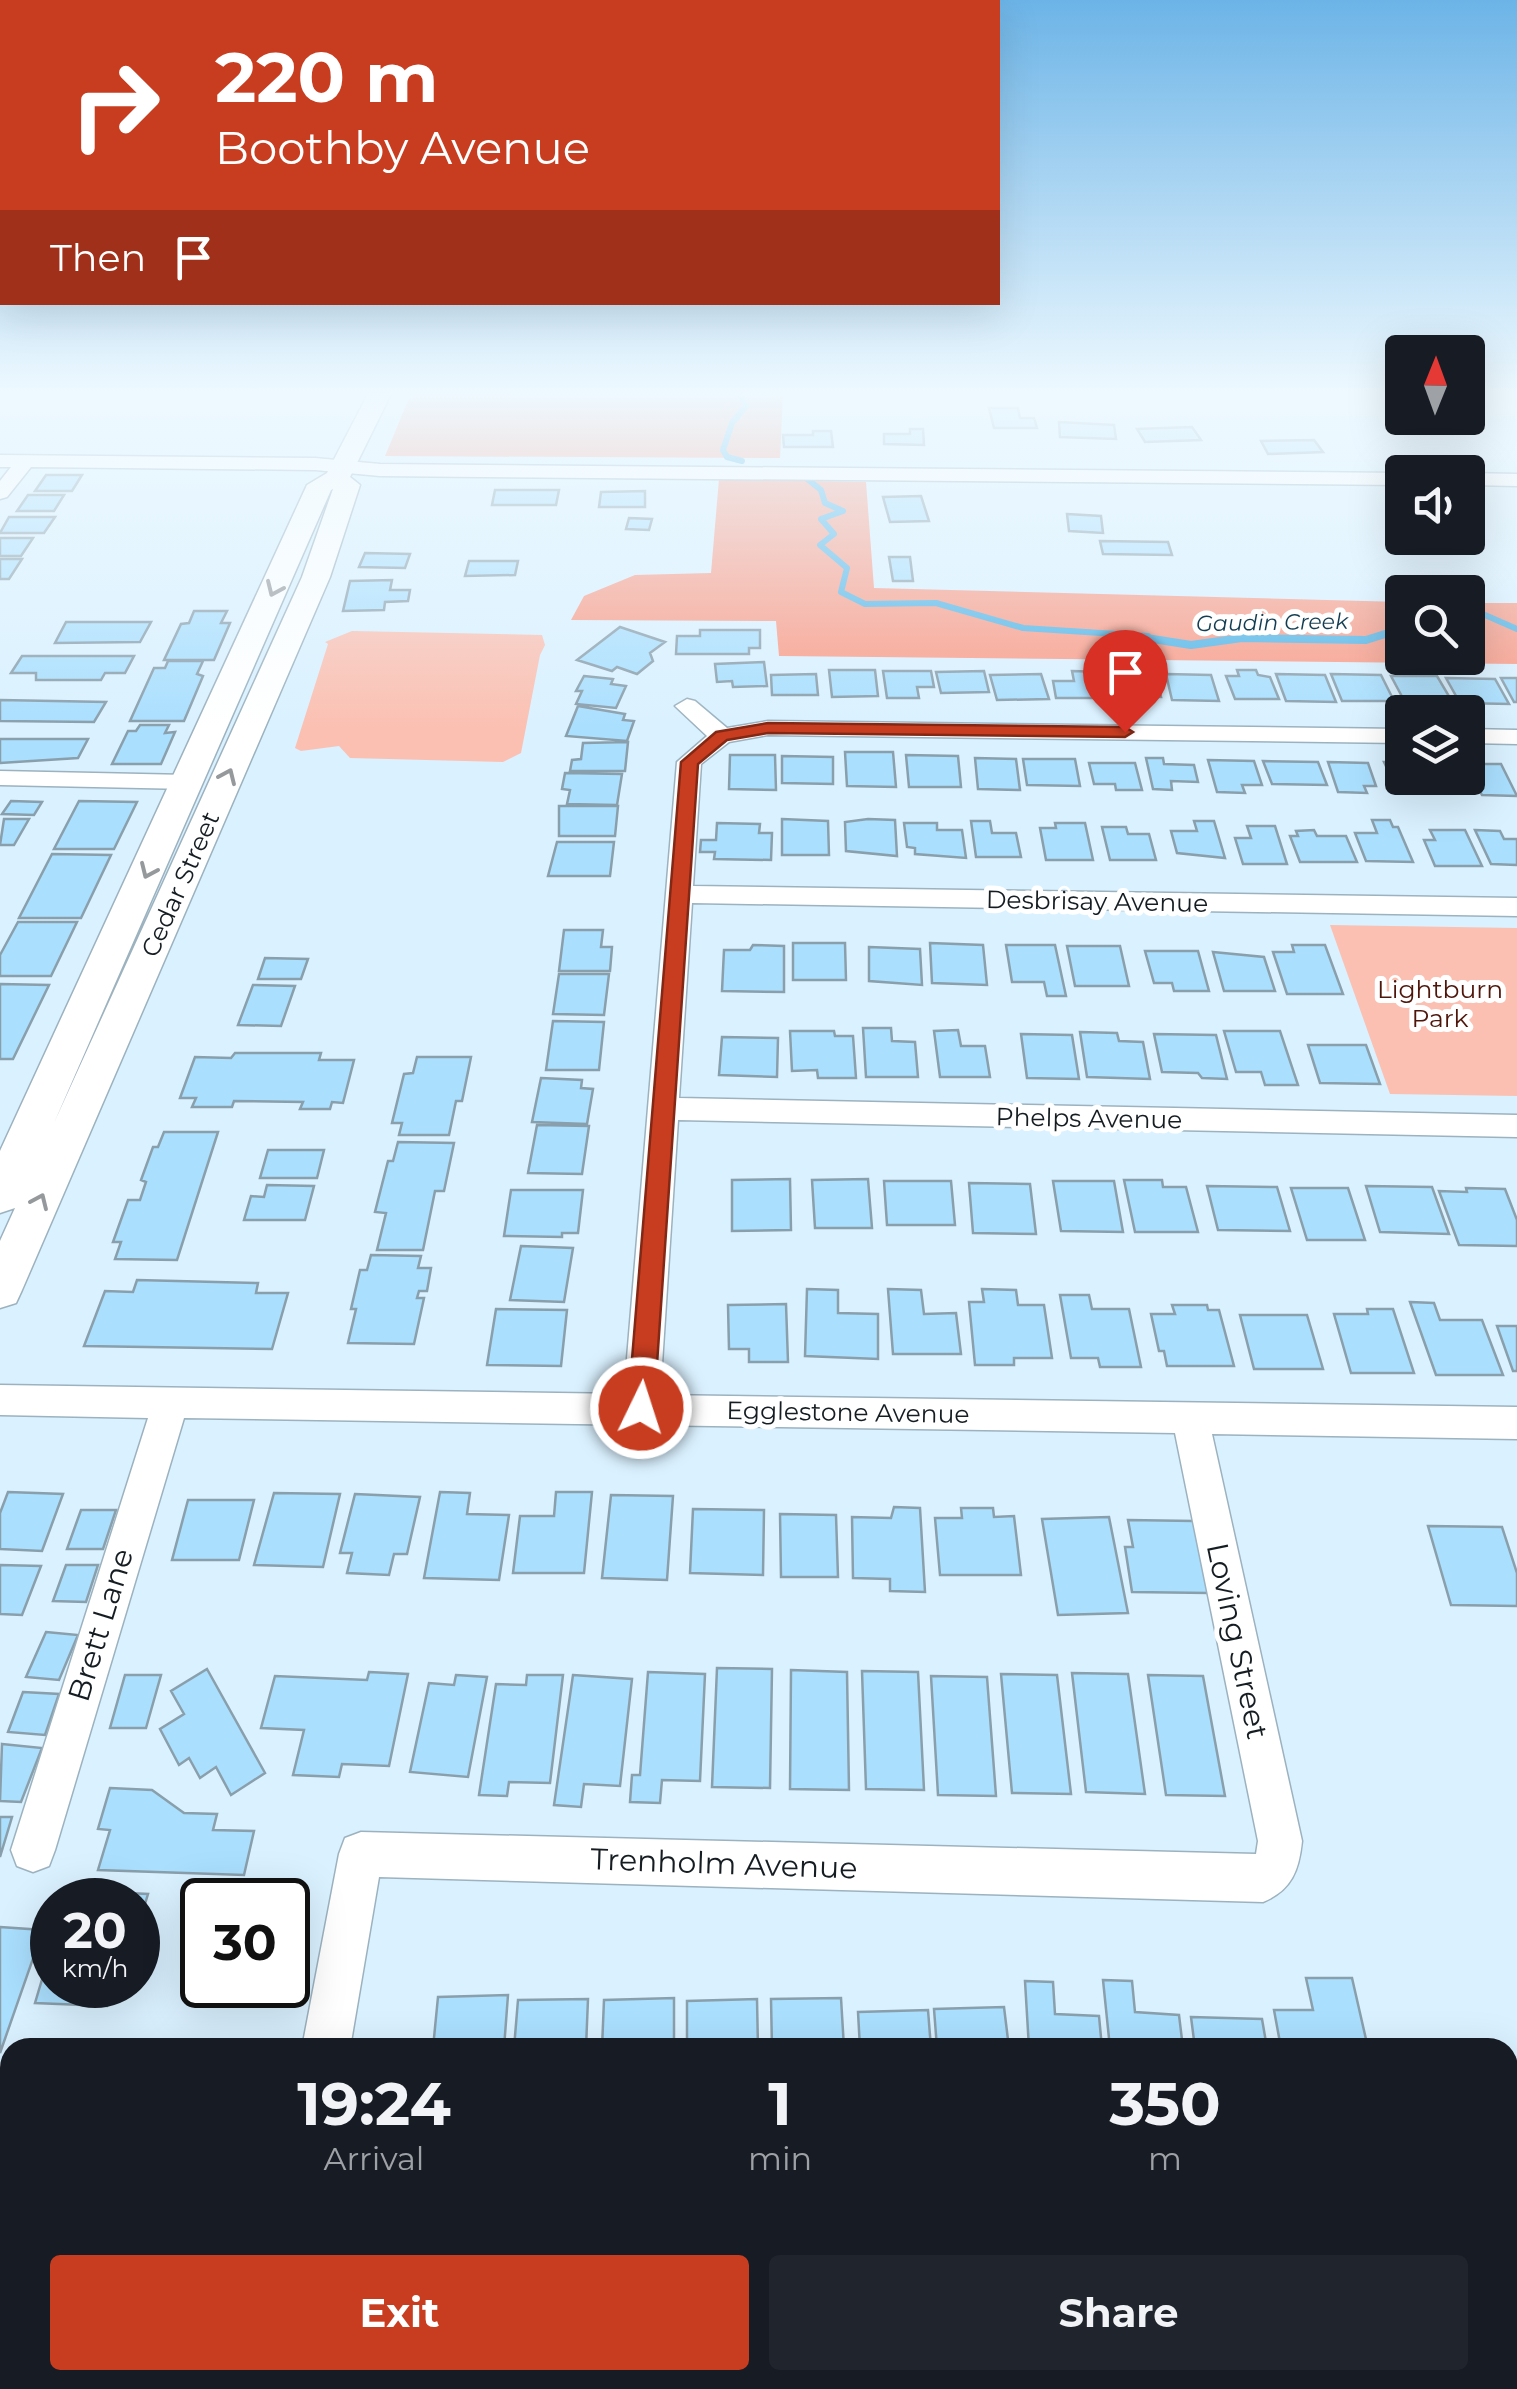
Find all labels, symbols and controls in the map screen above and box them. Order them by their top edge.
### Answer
text: 220 m [215,34,438,120]
icon: right [50,40,180,170]
text: Boothby Avenue [215,120,590,175]
icon: arrive [166,230,221,285]
text: Then [50,234,146,281]
north arrow [1385,335,1485,435]
map controls [1385,335,1485,795]
button: sound [1385,455,1485,555]
button: search [1385,575,1485,675]
one-way arrow [266,579,286,597]
water label: Gaudin Creek [1196,608,1349,637]
pin [1083,630,1168,733]
icon: arrive [1098,645,1153,700]
button: layers [1385,695,1485,795]
one-way arrow [216,768,236,786]
street label: Cedar Street [135,807,225,961]
one-way arrow [140,861,160,879]
street label: Desbrisay Avenue [986,884,1208,918]
park label: Lightburn Park [1377,974,1503,1033]
street label: Phelps Avenue [995,1101,1183,1135]
one-way arrow [27,1193,47,1211]
position arrow [589,1356,693,1460]
street label: Egglestone Avenue [726,1395,970,1429]
street label: Loving Street [1199,1539,1276,1742]
street label: Brett Lane [60,1544,141,1706]
street label: Trenholm Avenue [590,1840,858,1887]
speed limit sign: 30 [180,1878,310,2008]
text: 20 [63,1900,127,1961]
text: km/h [62,1953,128,1983]
text: 19:24 [297,2067,451,2140]
text: 1 [768,2067,792,2140]
text: 350 [1109,2067,1221,2140]
text: Arrival [324,2139,424,2178]
text: min [748,2139,812,2178]
text: m [1148,2139,1182,2178]
button: Exit [50,2255,749,2370]
button: Share [769,2255,1468,2370]

